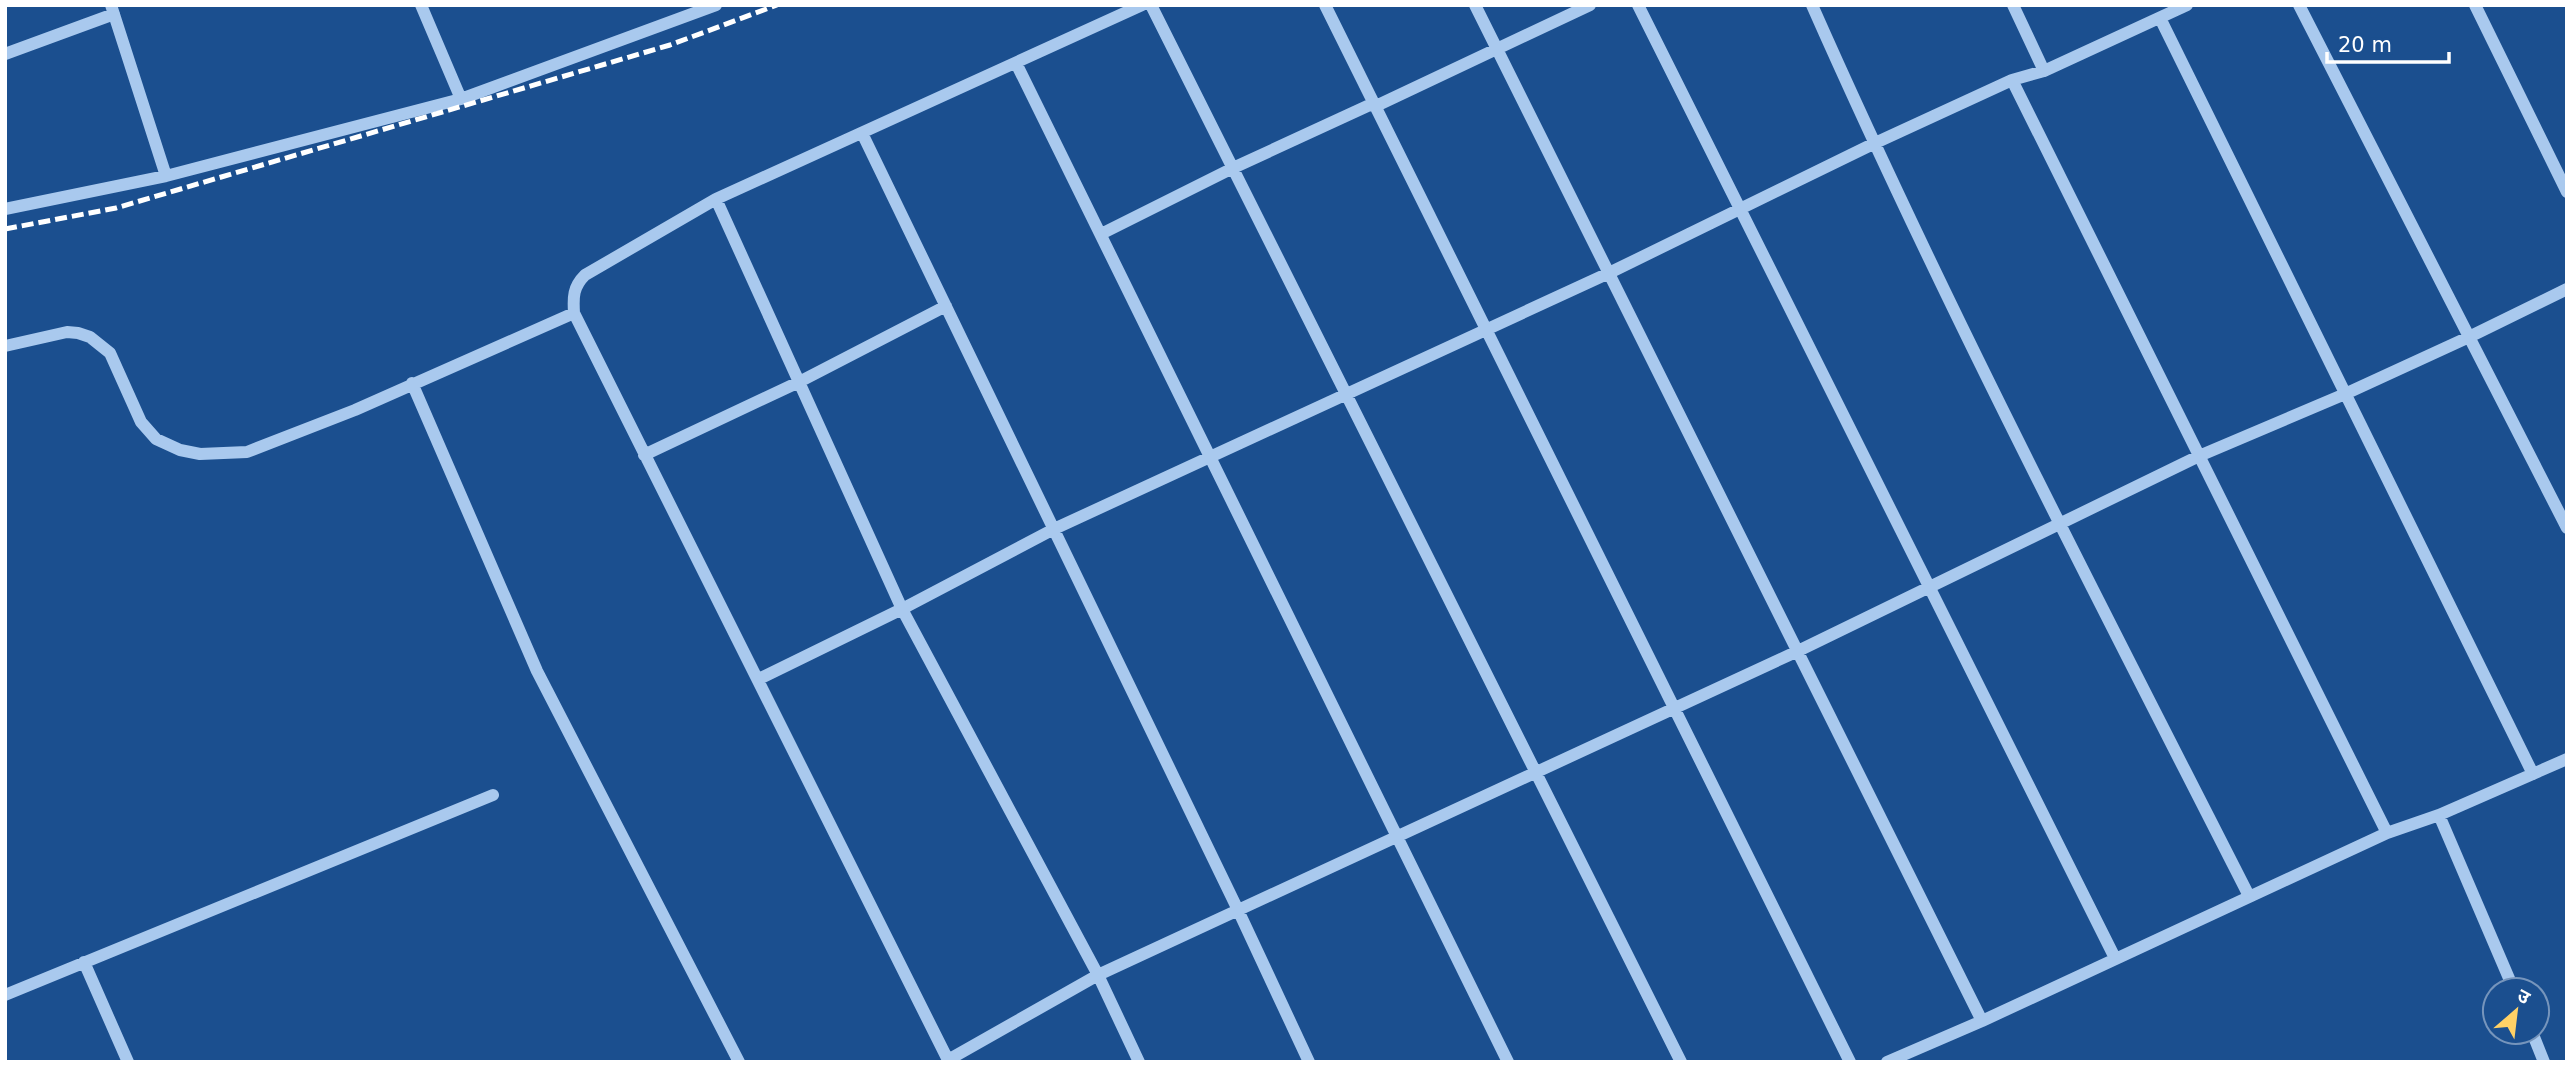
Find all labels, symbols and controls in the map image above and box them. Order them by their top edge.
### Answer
scale bar [2327,21,2450,65]
text: 20 m [2338,33,2392,57]
north arrow [2481,976,2551,1046]
text: उ [2514,984,2535,1009]

